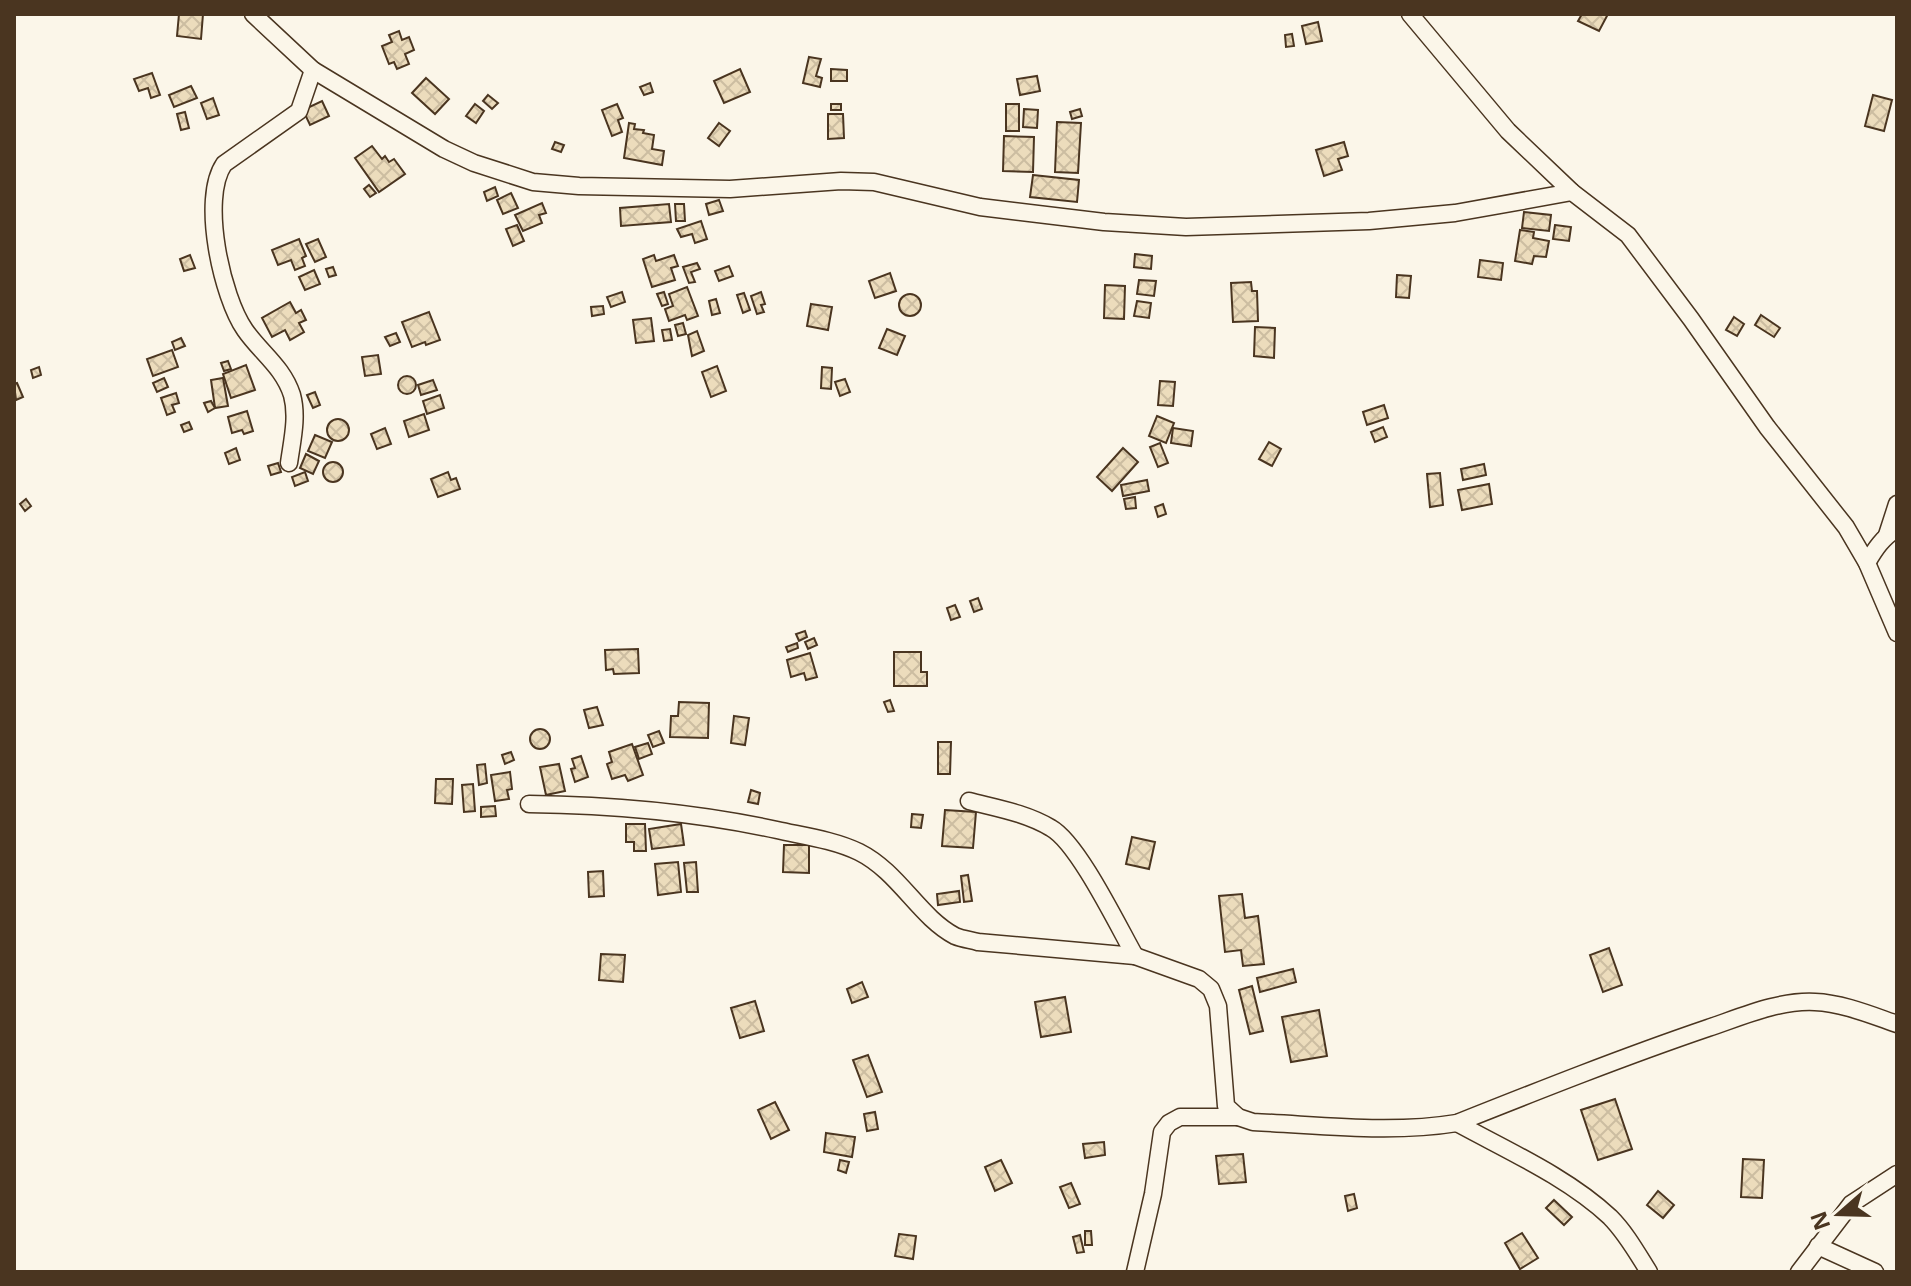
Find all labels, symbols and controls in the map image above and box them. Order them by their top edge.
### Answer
north arrow [1799,1174,1879,1254]
text: N [1802,1208,1836,1235]

